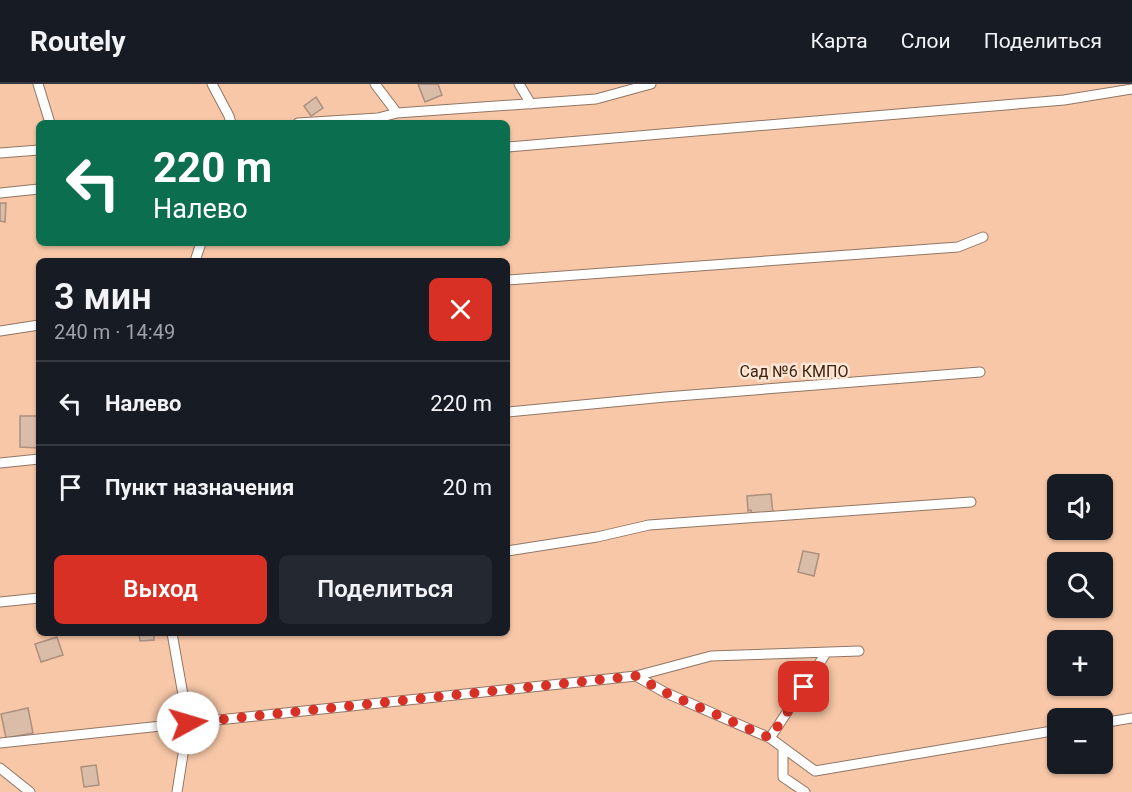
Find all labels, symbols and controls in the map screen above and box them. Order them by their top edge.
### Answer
text: Routely [30,25,126,58]
text: Карта [811,29,868,53]
text: Слои [901,29,951,53]
text: Поделиться [984,29,1102,53]
text: 220 m [153,143,272,192]
icon: left [54,144,132,222]
text: Налево [153,193,248,225]
text: 3 мин [54,276,152,318]
button: close [429,278,492,341]
text: 240 m · 14:49 [54,320,175,344]
park label: Сад №6 КМПО [740,362,848,381]
icon: left [54,387,87,420]
text: Налево [105,391,182,416]
text: 220 m [430,391,492,416]
icon: arrive [54,471,87,504]
map controls [1047,474,1113,774]
button: sound [1047,474,1113,540]
text: Пункт назначения [105,475,294,500]
text: 20 m [443,475,492,500]
button: search [1047,552,1113,618]
button: Выход [54,555,267,624]
button: Поделиться [279,555,492,624]
button: + [1047,630,1113,696]
pin [778,661,829,712]
icon: arrive [787,670,820,703]
position arrow [156,691,220,755]
button: − [1047,708,1113,774]

